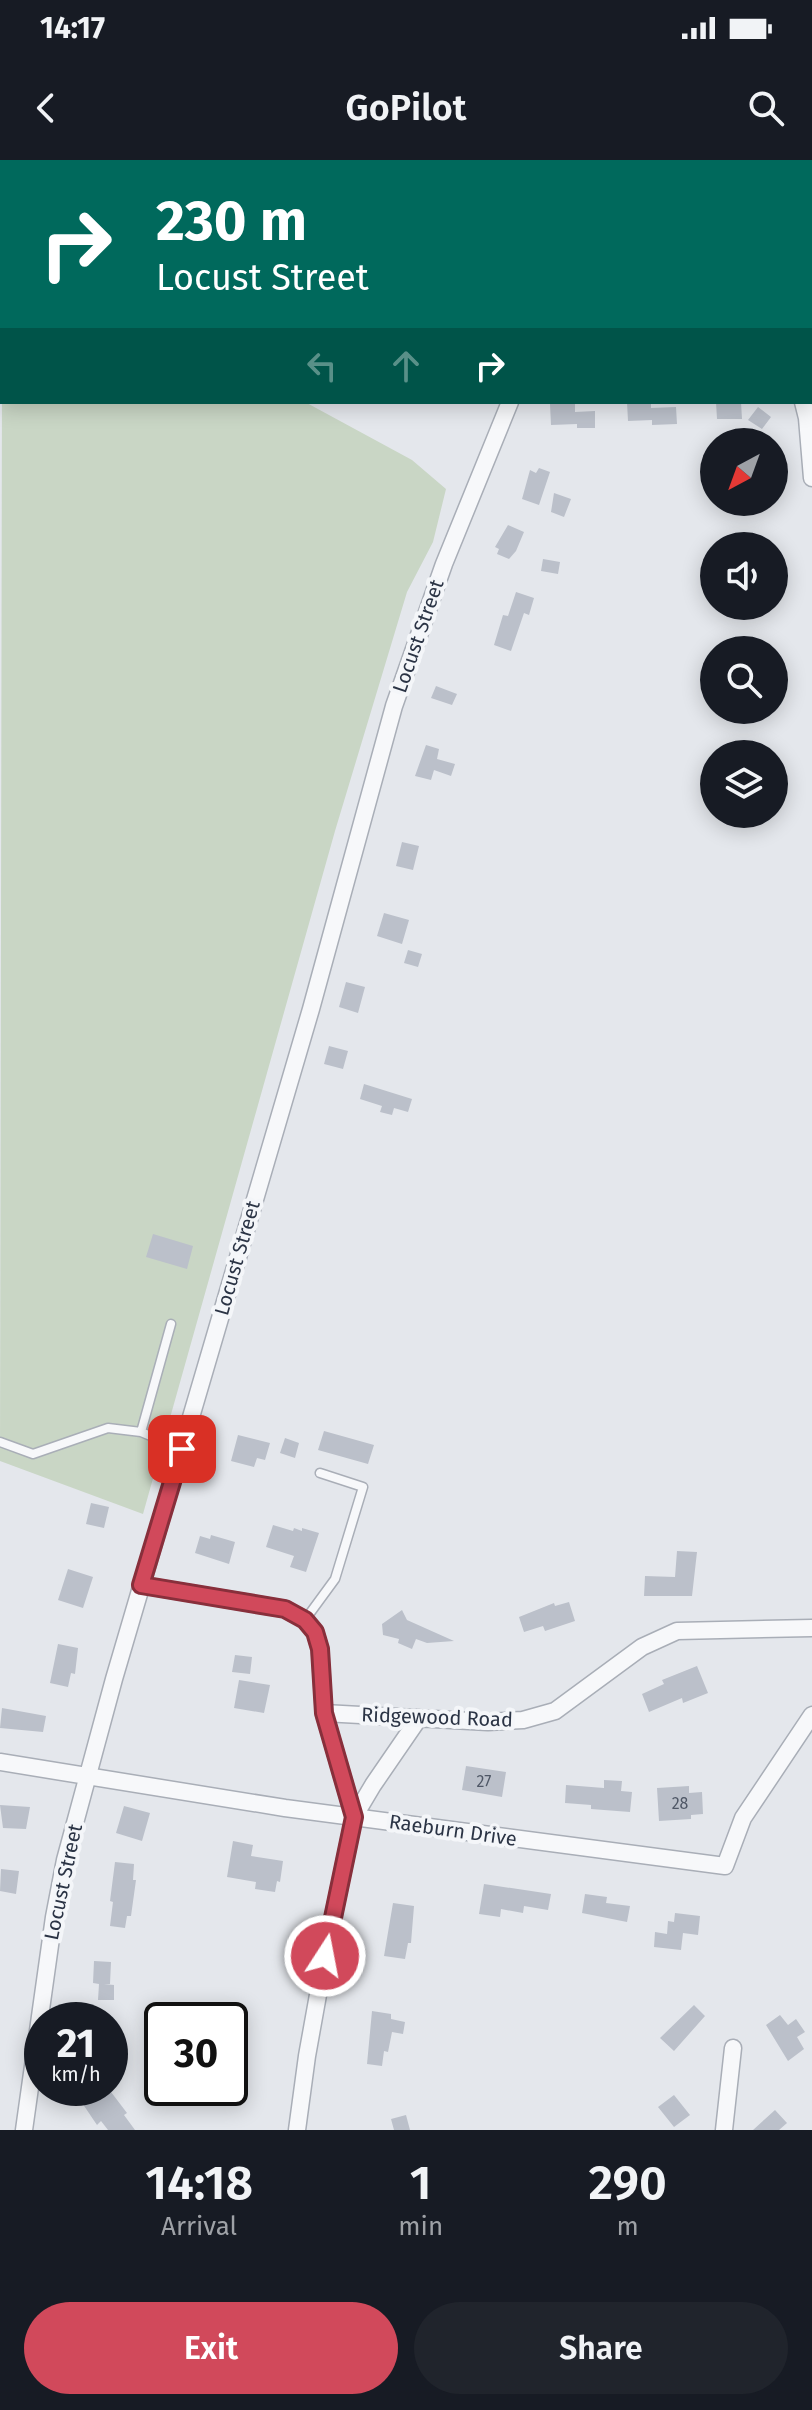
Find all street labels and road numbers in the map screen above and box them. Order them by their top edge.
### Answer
street label: Locust Street [387,575,449,696]
street label: Locust Street [209,1197,265,1318]
street label: Ridgewood Road [361,1702,513,1732]
street label: Raeburn Drive [388,1809,518,1851]
street label: Locust Street [39,1821,87,1942]

